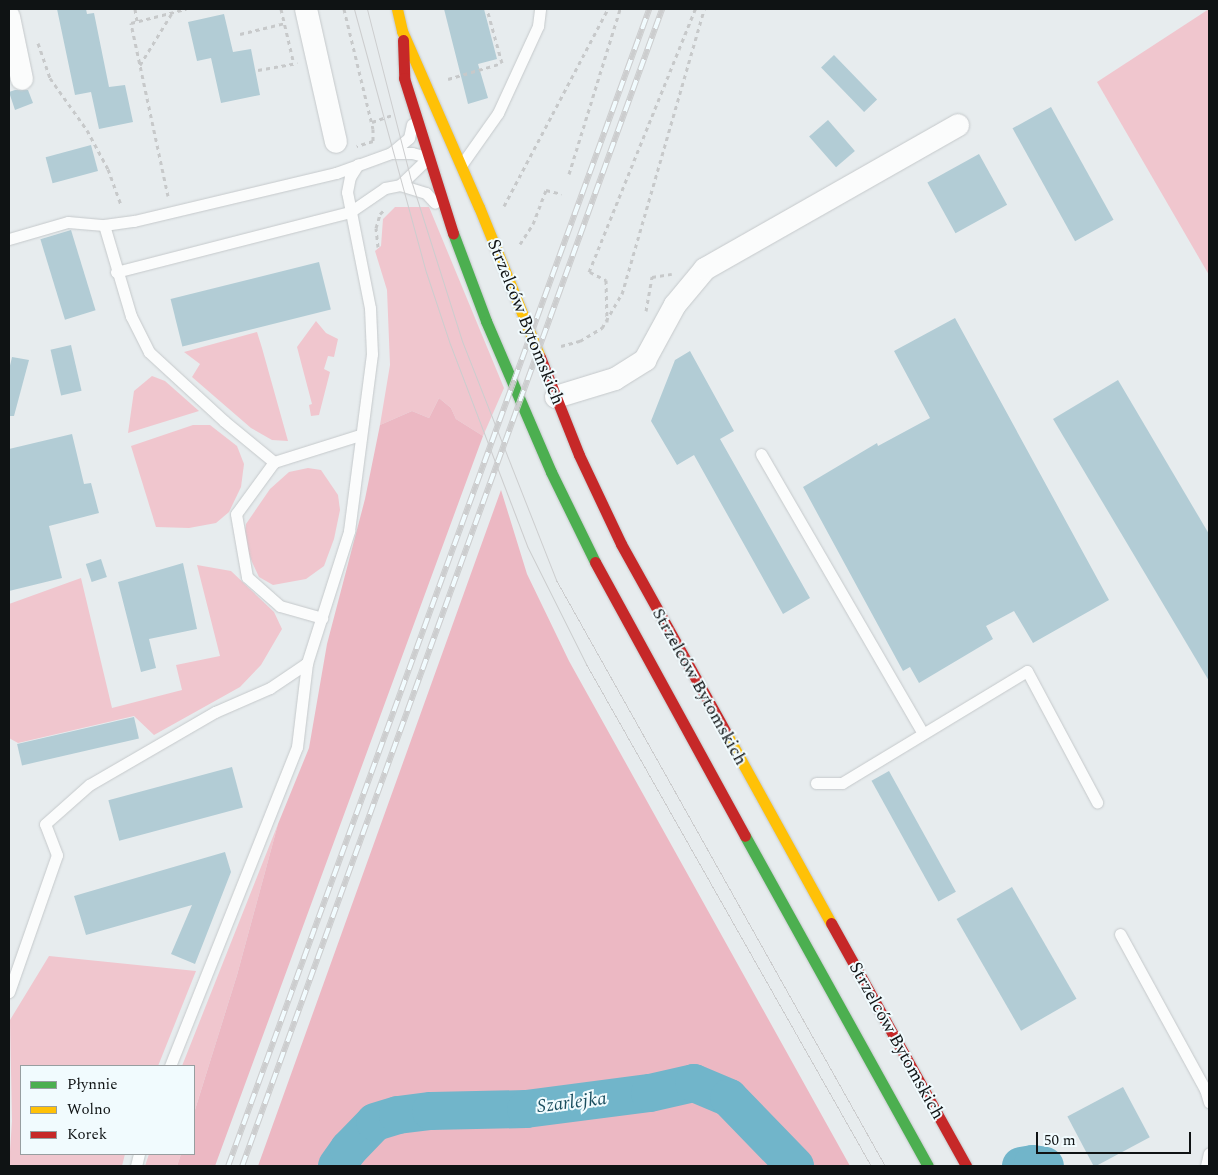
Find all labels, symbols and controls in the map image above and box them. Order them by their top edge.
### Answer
street label: Strzelców Bytomskich [482,236,568,408]
street label: Strzelców Bytomskich [647,605,751,769]
street label: Strzelców Bytomskich [844,959,948,1123]
legend [20,1065,195,1155]
text: Płynnie [67,1073,118,1096]
water label: Szarlejka [536,1087,608,1119]
text: Wolno [67,1098,111,1121]
scale bar [1038,1122,1193,1154]
text: Korek [67,1123,107,1146]
text: 50 m [1044,1129,1076,1152]

